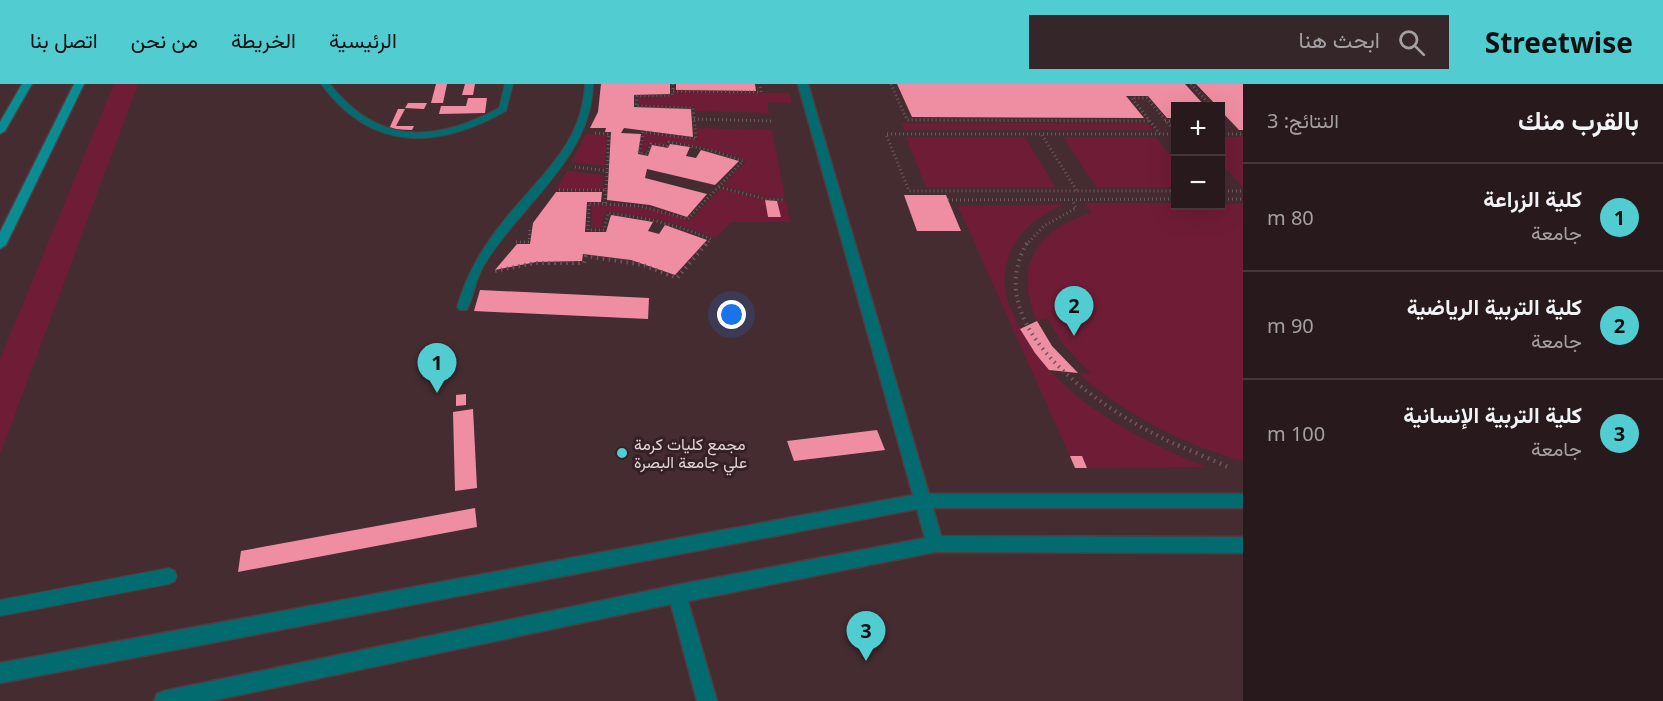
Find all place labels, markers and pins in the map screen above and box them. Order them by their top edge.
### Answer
pin: 2 [1054,286,1094,336]
pin: 1 [418,344,456,393]
place label: مجمع كليات كرمة علي جامعة البصرة [634,433,747,476]
marker: مجمع كليات كرمة علي جامعة البصرة [615,446,629,460]
pin: 3 [846,612,886,661]

